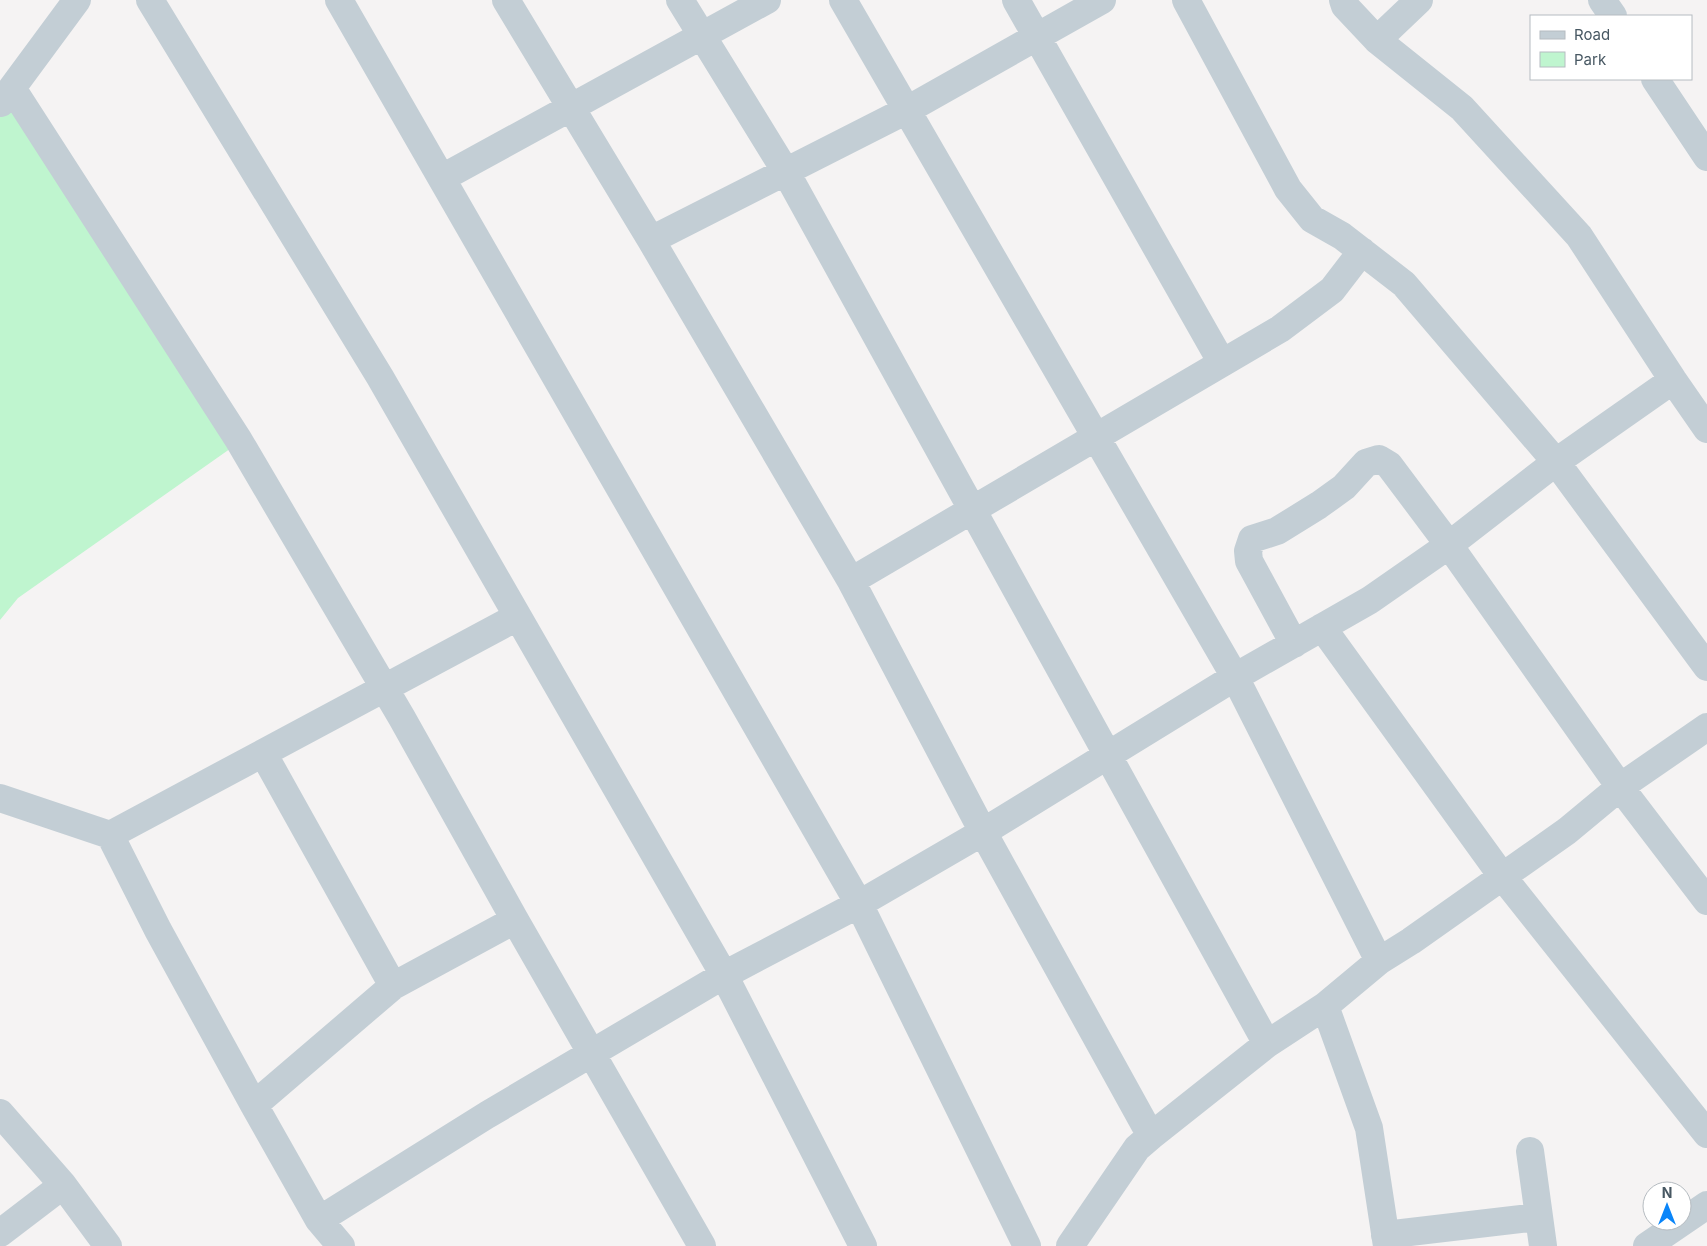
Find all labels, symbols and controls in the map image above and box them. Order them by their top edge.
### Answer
legend [1530,15,1692,80]
text: Road [1574,25,1610,44]
text: Park [1574,50,1607,69]
north arrow [1642,1181,1692,1231]
text: N [1662,1184,1672,1201]

